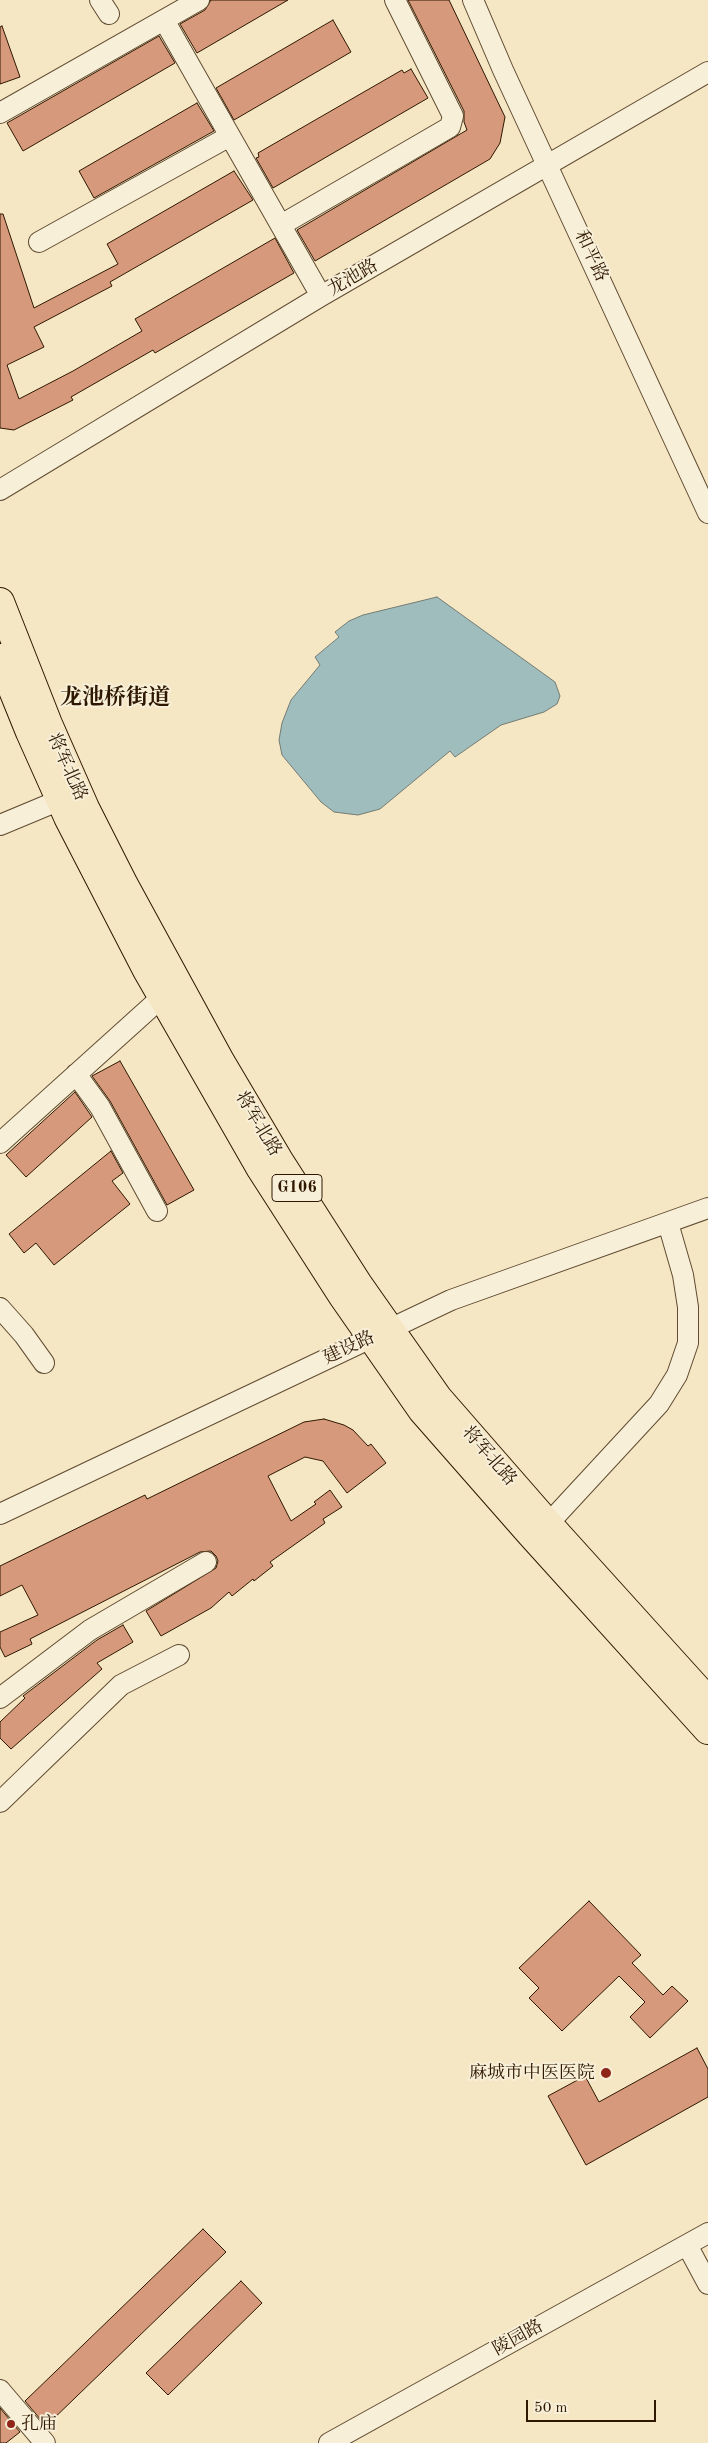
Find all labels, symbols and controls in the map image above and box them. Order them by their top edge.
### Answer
street label: 和平路 [570,227,612,285]
street label: 龙池路 [324,255,382,301]
district label: 龙池桥街道 [60,685,170,711]
street label: 将军北路 [42,730,92,804]
street label: 将军北路 [230,1088,286,1160]
road number: G106 [272,1174,322,1202]
street label: 建设路 [320,1327,378,1369]
street label: 将军北路 [457,1422,521,1490]
place label: 麻城市中医医院 [469,2062,595,2084]
marker: 麻城市中医医院 [599,2066,613,2080]
street label: 陵园路 [489,2315,547,2361]
scale bar [528,2390,658,2422]
text: 50 m [534,2401,568,2416]
place label: 孔庙 [21,2413,57,2435]
marker: 孔庙 [5,2418,17,2430]

